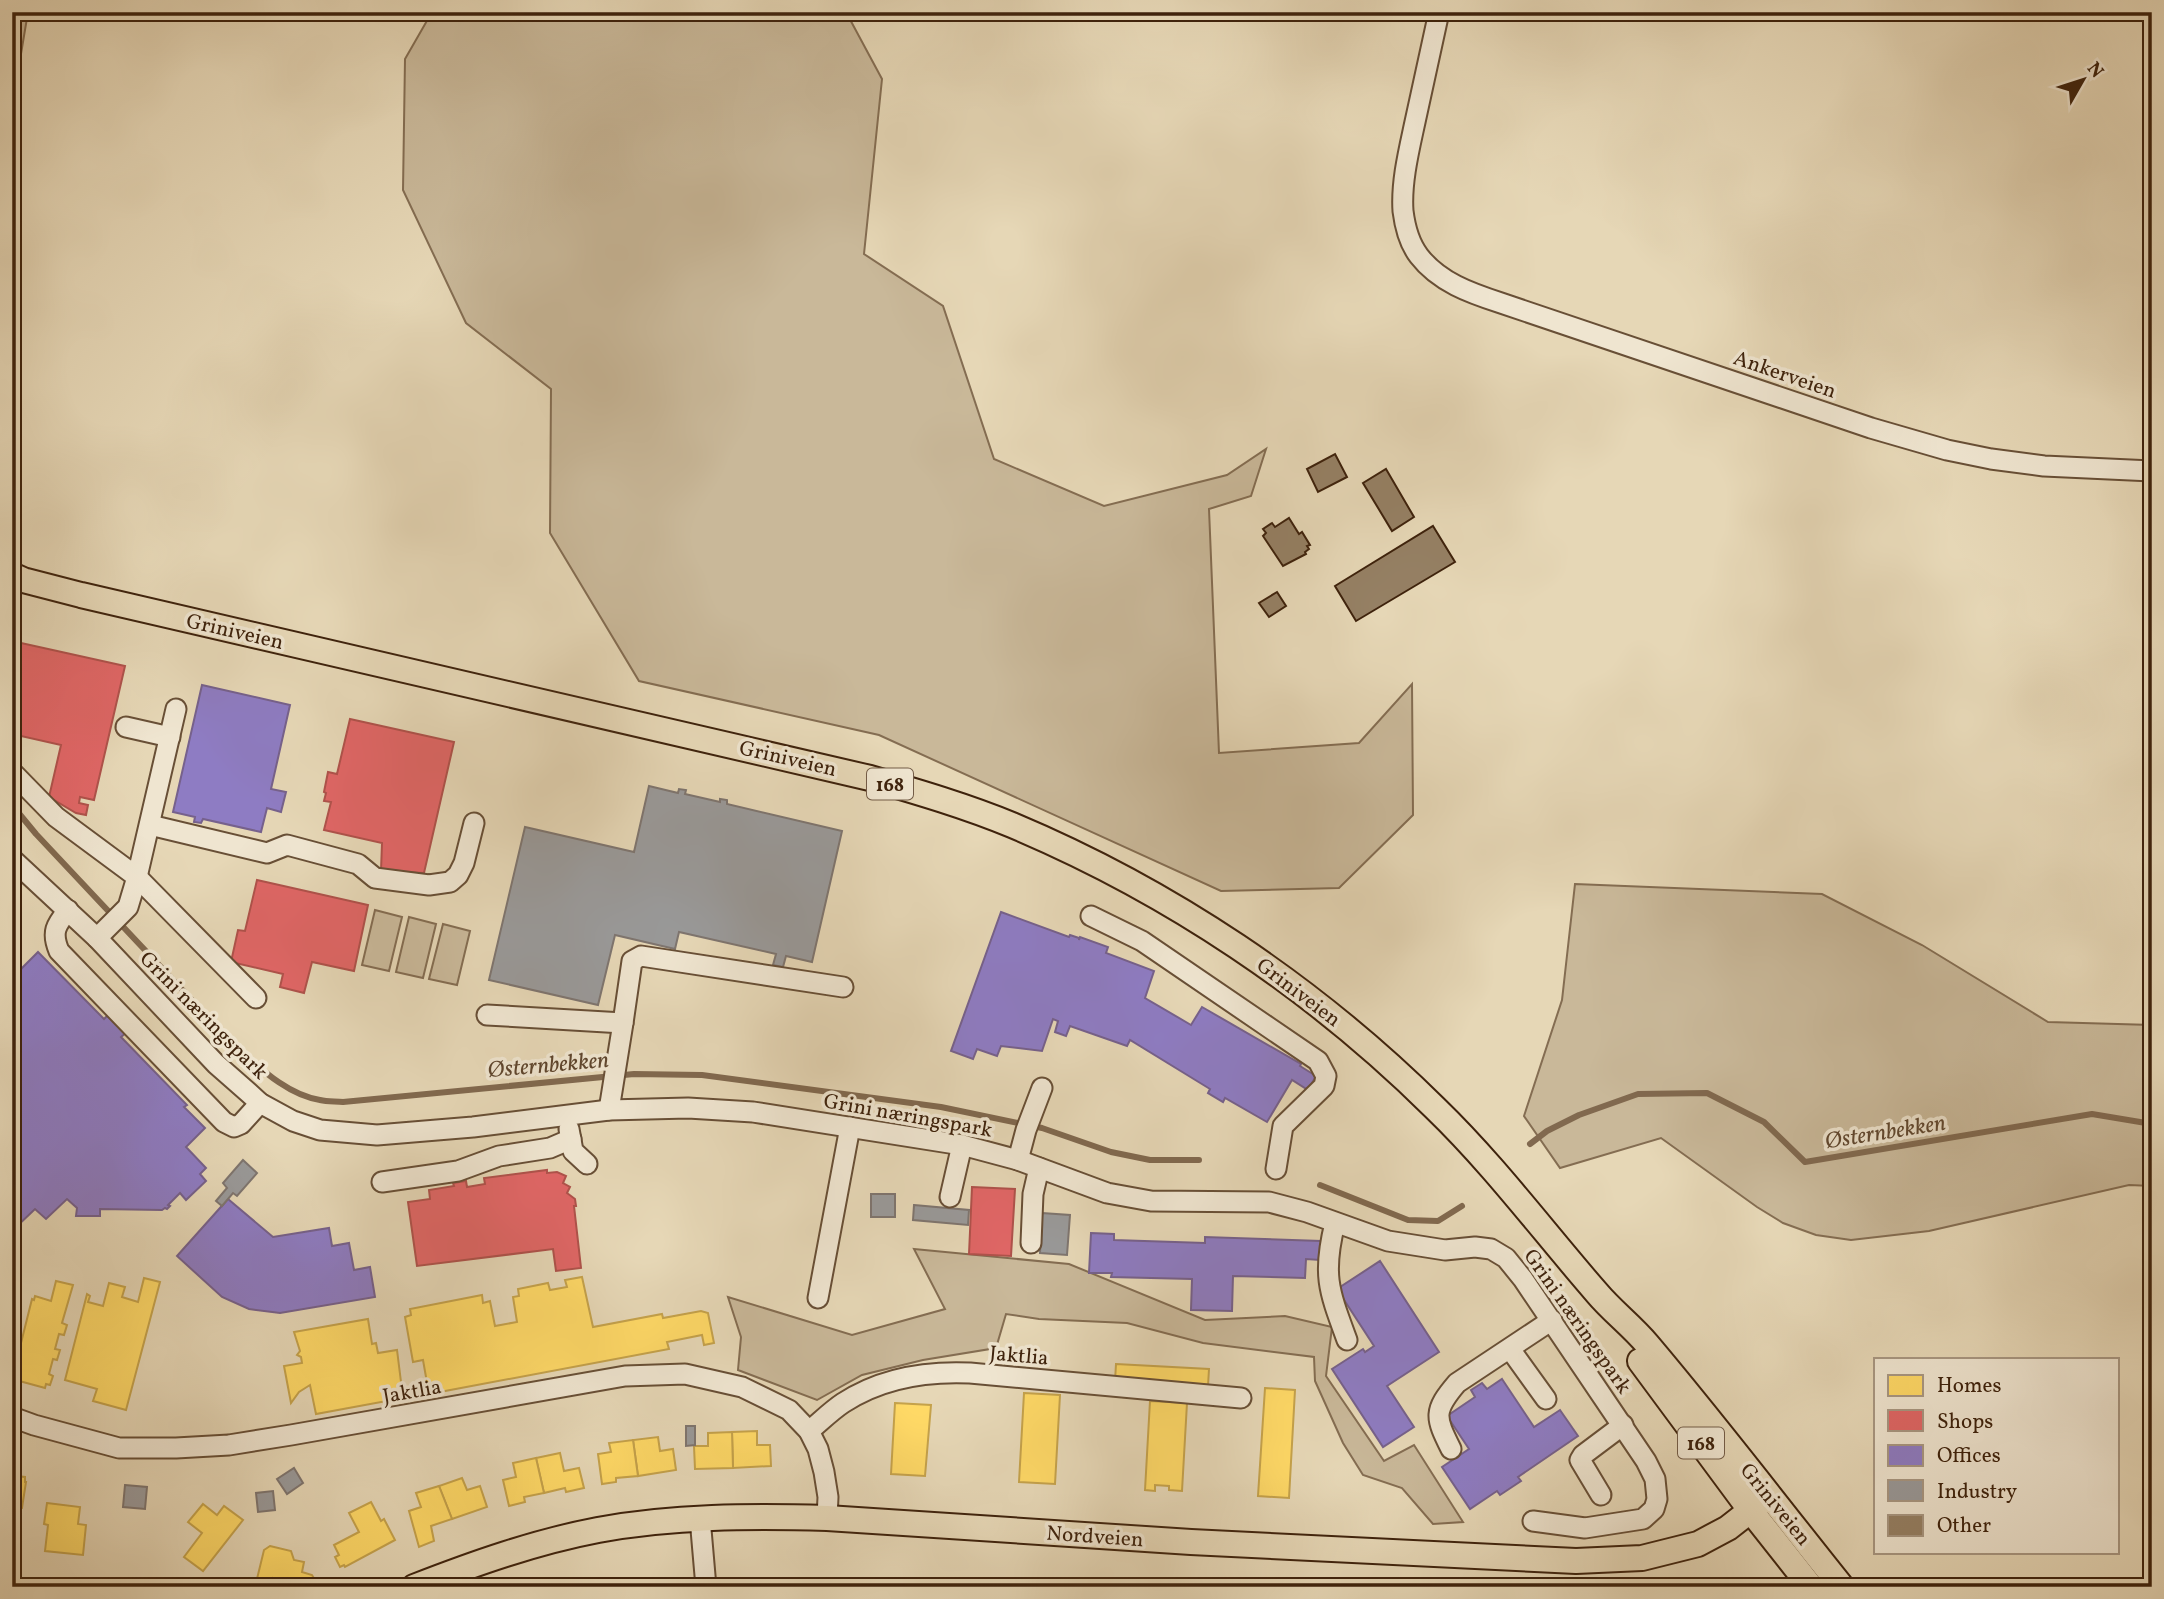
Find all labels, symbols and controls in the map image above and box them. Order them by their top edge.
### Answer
north arrow [2048,46,2118,116]
text: N [2080,57,2109,84]
street label: Ankerveien [1729,344,1840,407]
street label: Griniveien [183,607,286,658]
street label: Griniveien [736,734,839,785]
road number: 168 [867,768,913,800]
street label: Grini næringspark [132,945,274,1087]
street label: Griniveien [1250,952,1346,1035]
water label: Østernbekken [486,1045,610,1087]
street label: Grini næringspark [821,1087,995,1146]
water label: Østernbekken [1823,1108,1948,1158]
street label: Grini næringspark [1516,1244,1638,1401]
street label: Jaktlia [988,1339,1050,1374]
legend [1874,1358,2118,1554]
text: Homes [1937,1372,2002,1401]
street label: Jaktlia [381,1373,444,1412]
text: Shops [1937,1408,1993,1437]
road number: 168 [1678,1428,1724,1458]
text: Offices [1937,1442,2001,1471]
street label: Griniveien [1732,1457,1817,1553]
text: Industry [1937,1478,2018,1507]
text: Other [1937,1512,1991,1541]
street label: Nordveien [1045,1520,1144,1555]

